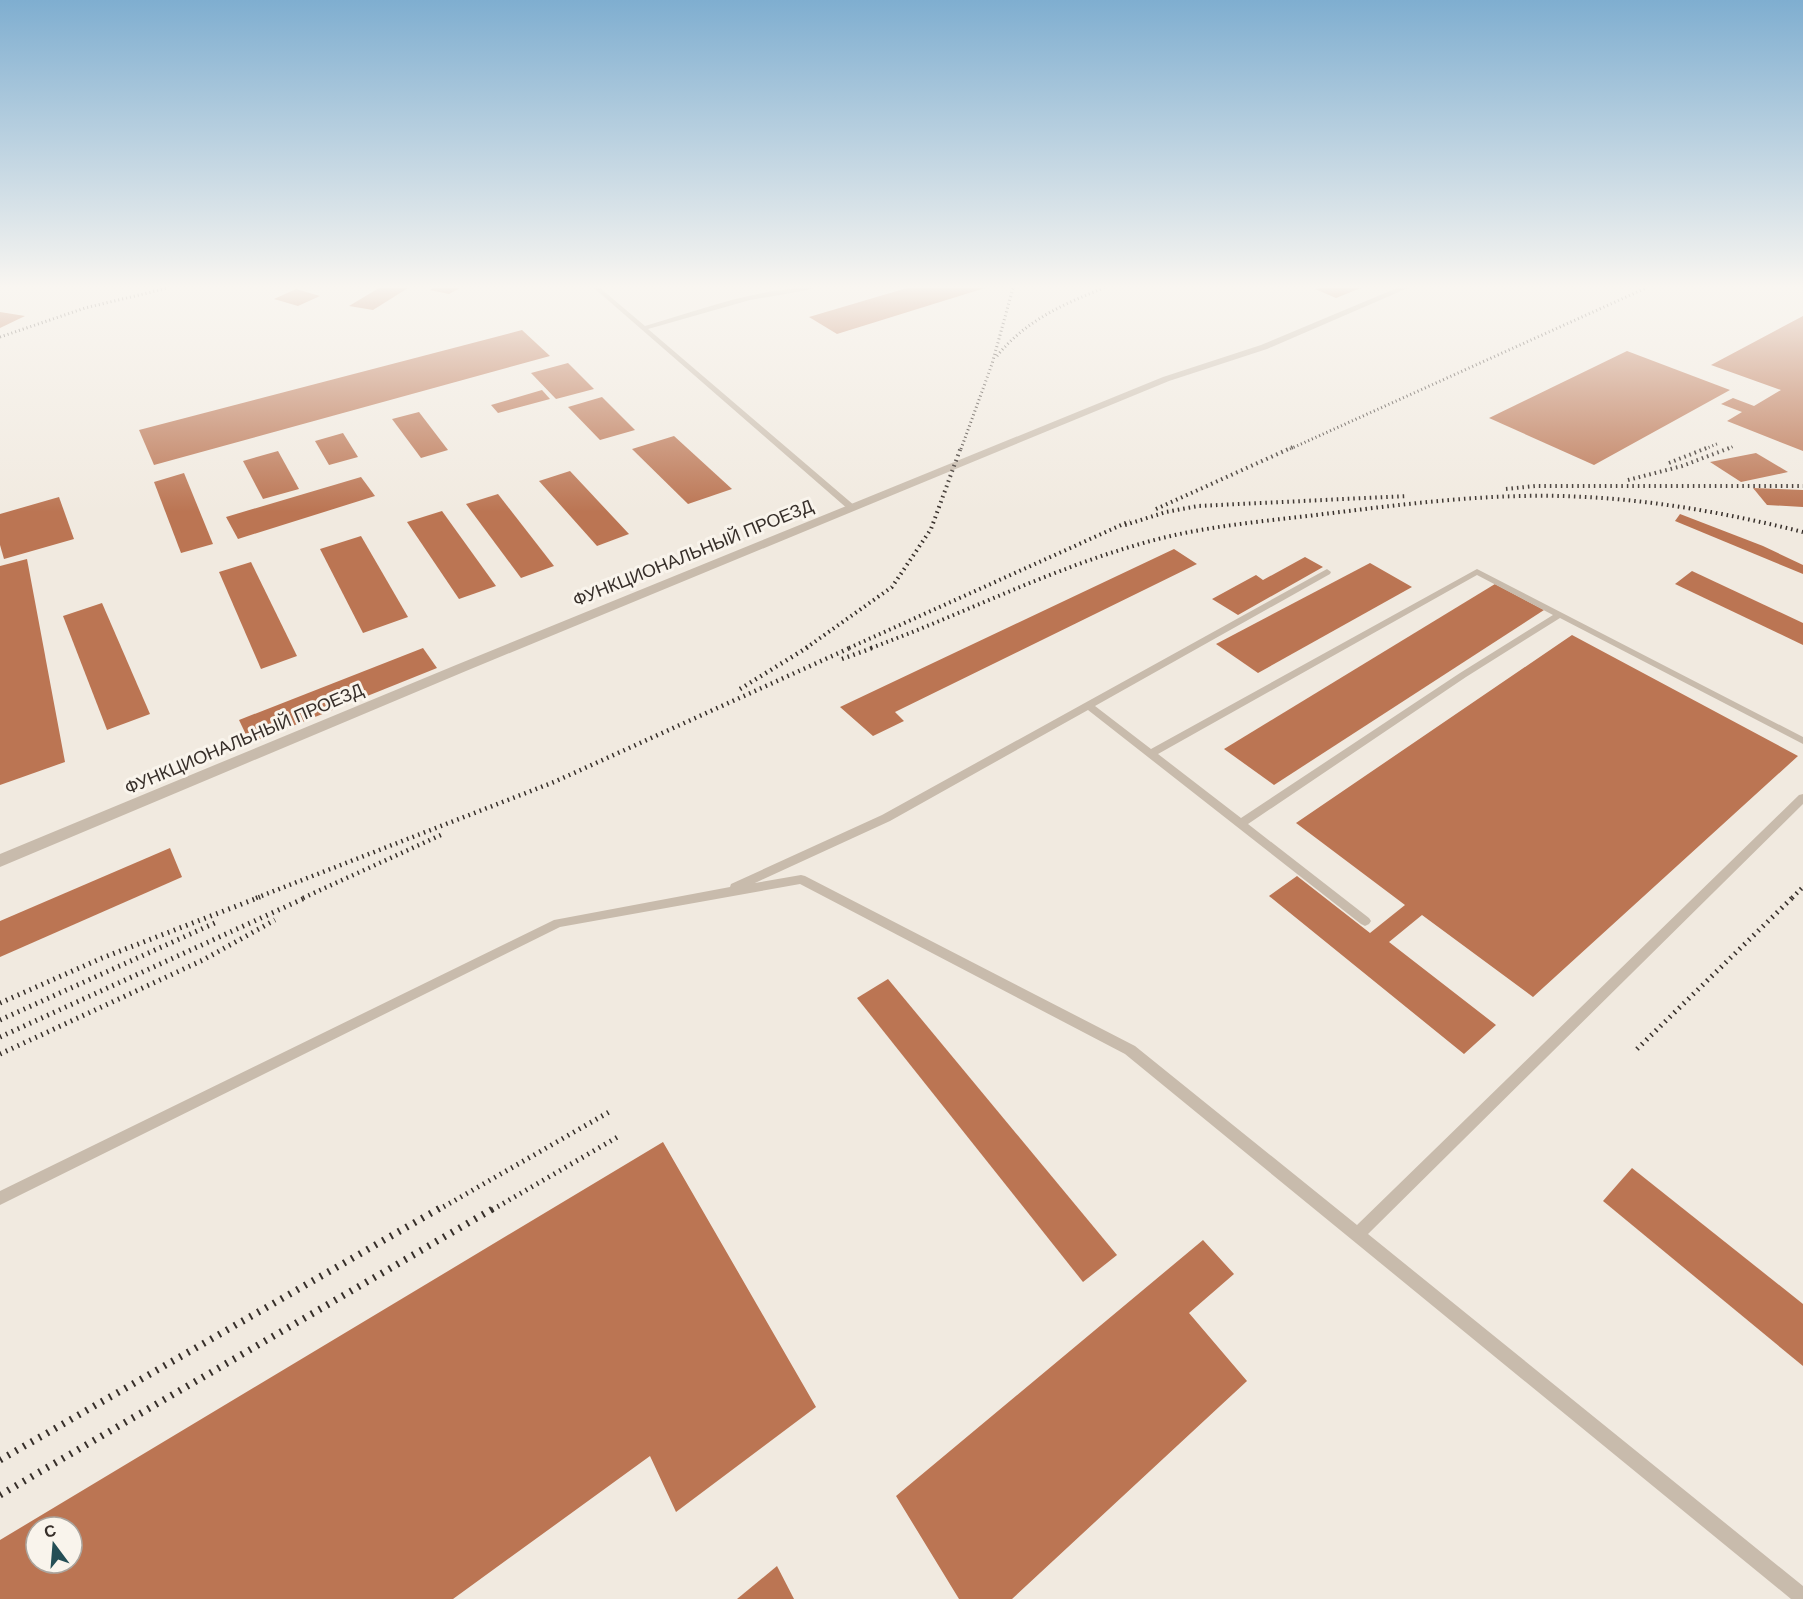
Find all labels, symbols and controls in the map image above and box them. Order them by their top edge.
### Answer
street label: ФУНКЦИОНАЛЬНЫЙ ПРОЕЗД [570,495,816,610]
street label: ФУНКЦИОНАЛЬНЫЙ ПРОЕЗД [121,679,366,798]
north arrow [24,1515,84,1575]
text: С [42,1521,58,1541]

